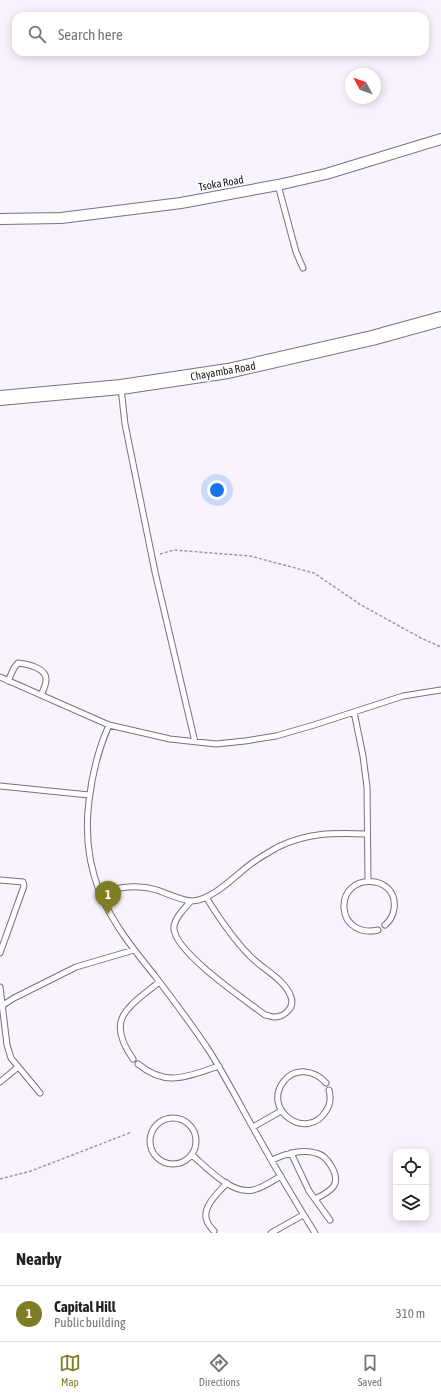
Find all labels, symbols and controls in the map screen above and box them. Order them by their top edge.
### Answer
search box [12,12,429,56]
icon: search [26,23,48,45]
text: Search here [58,26,123,43]
north arrow [345,68,381,104]
street label: Tsoka Road [197,173,245,193]
street label: Chayamba Road [190,359,256,383]
your location [207,480,227,500]
pin: 1 [95,881,121,914]
map controls [393,1149,429,1221]
button: locate [393,1149,429,1185]
button: layers [393,1185,429,1221]
text: Nearby [16,1249,62,1269]
text: Capital Hill [54,1298,116,1315]
text: 1 [26,1306,32,1321]
text: 310 m [396,1306,425,1321]
text: Public building [54,1315,126,1330]
tab: Map [59,1352,81,1388]
tab: Directions [199,1352,240,1388]
tab: Saved [358,1352,382,1388]

